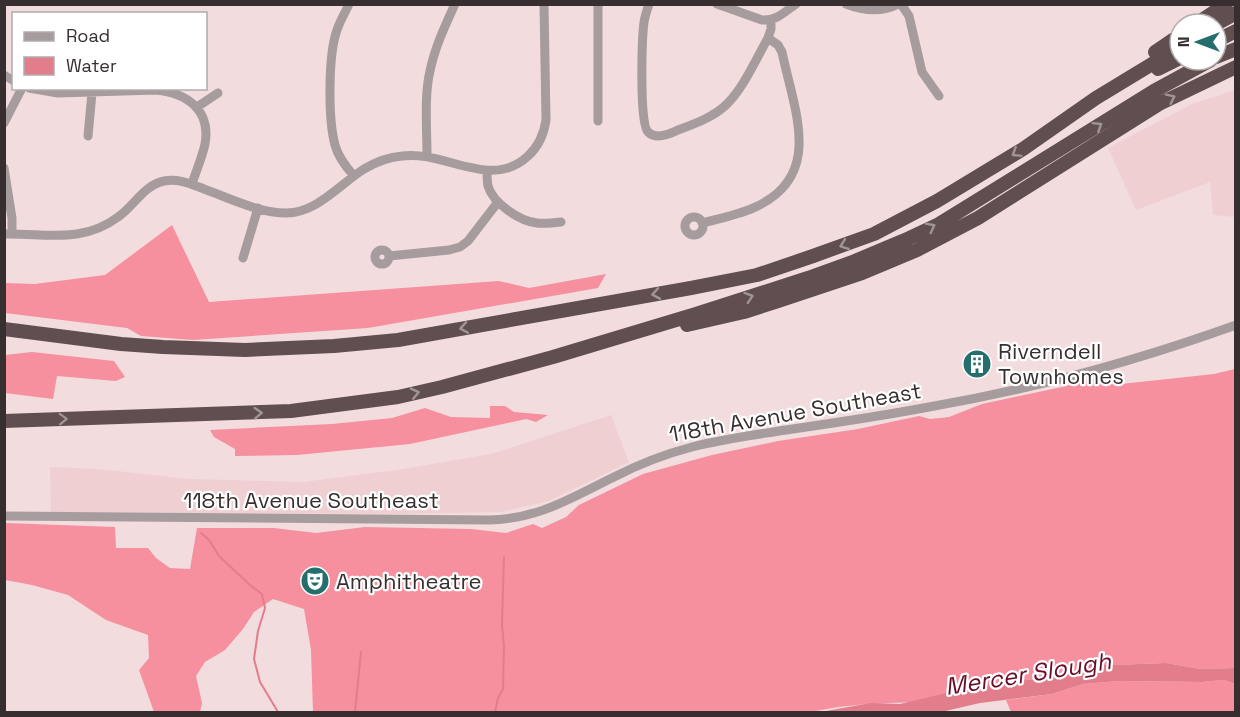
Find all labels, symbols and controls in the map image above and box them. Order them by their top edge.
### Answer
legend [12,12,207,90]
north arrow [1168,12,1228,72]
text: Road [66,24,110,47]
text: N [1173,37,1194,47]
text: Water [66,54,117,77]
one-way arrow [1164,94,1175,105]
one-way arrow [1091,122,1102,133]
one-way arrow [1012,146,1022,158]
one-way arrow [925,223,936,235]
one-way arrow [840,238,851,250]
one-way arrow [652,287,662,300]
one-way arrow [743,292,754,304]
one-way arrow [460,322,469,334]
place label: Riverndell Townhomes [998,337,1124,390]
building icon: Riverndell Townhomes [961,348,993,380]
street label: 118th Avenue Southeast [667,376,923,448]
one-way arrow [410,387,420,400]
one-way arrow [253,406,262,419]
one-way arrow [58,413,67,425]
street label: 118th Avenue Southeast [183,486,439,514]
theatre icon: Amphitheatre [299,565,331,597]
place label: Amphitheatre [336,567,481,595]
water label: Mercer Slough [943,645,1114,702]

